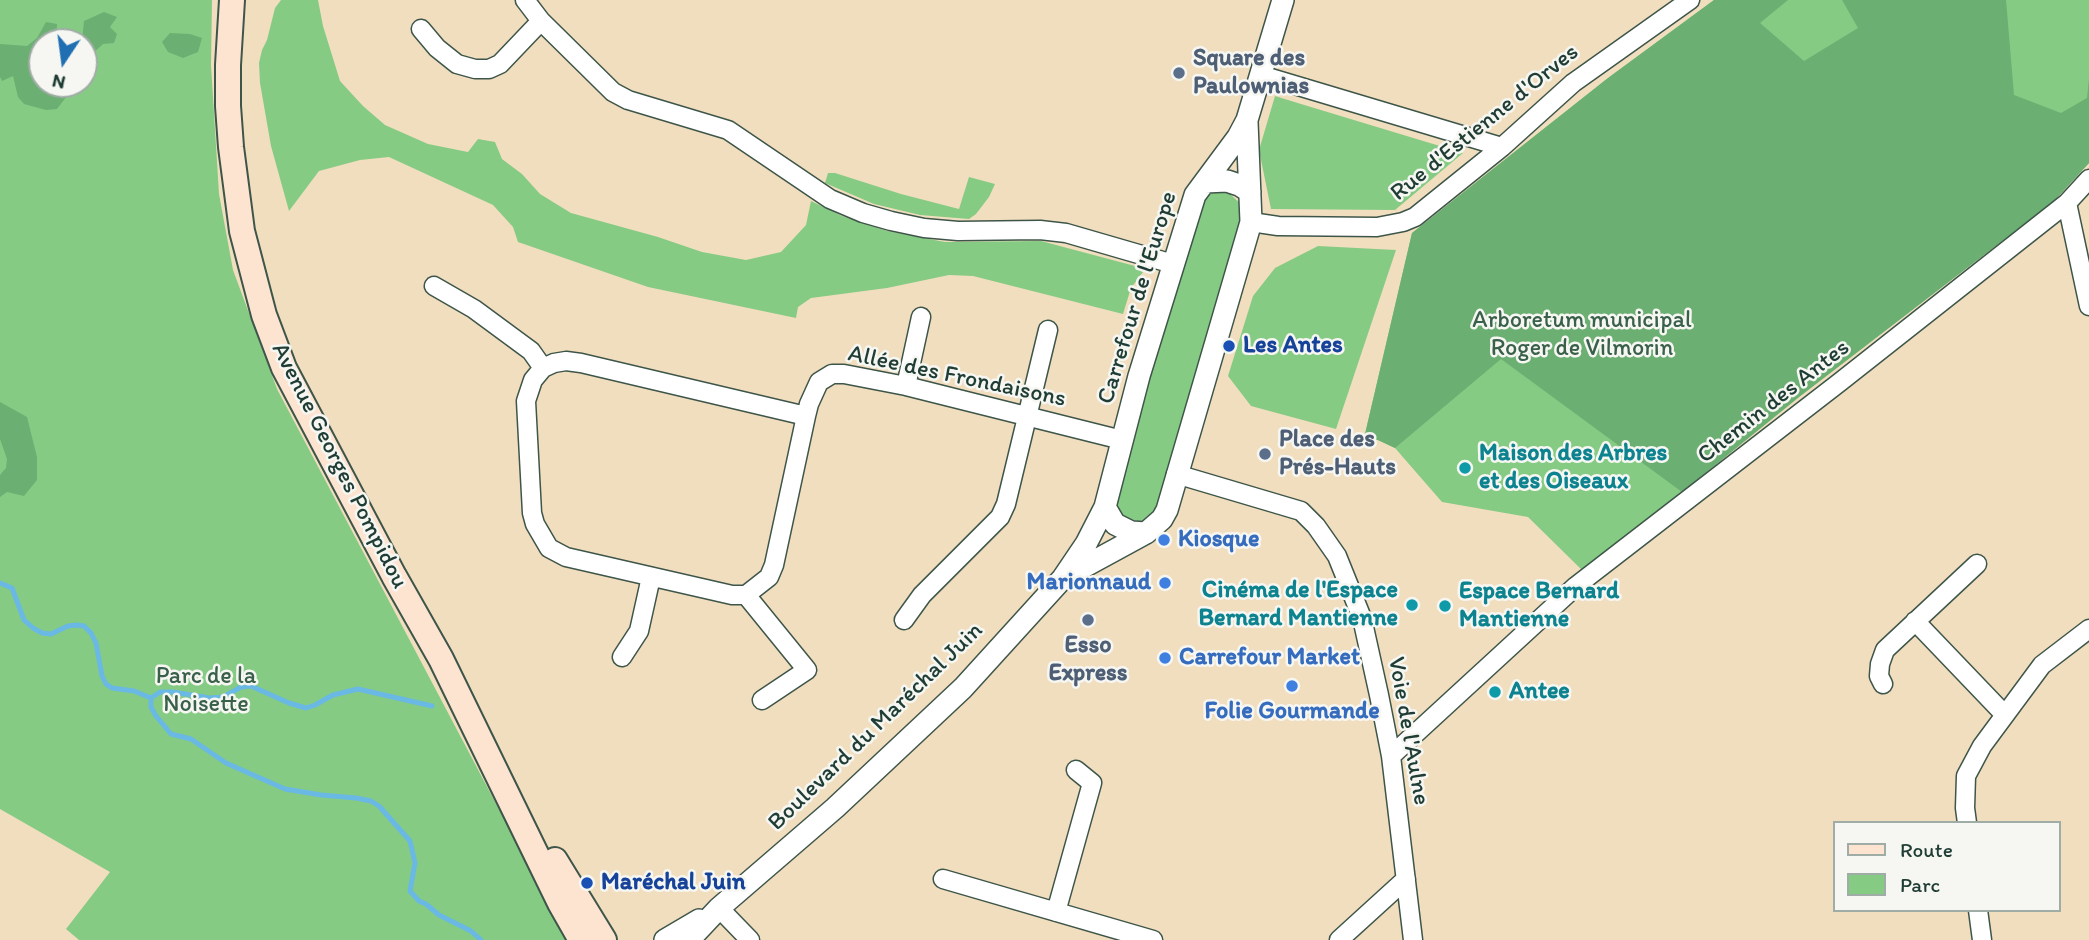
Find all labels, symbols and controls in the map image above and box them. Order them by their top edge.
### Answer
north arrow [28,28,98,98]
street label: Rue d'Estienne d'Orves [1385,38,1585,208]
place label: Square des Paulownias [1193,45,1309,101]
marker: Square des Paulownias [1171,65,1187,81]
text: N [50,69,67,95]
street label: Carrefour de l'Europe [1092,188,1184,408]
park label: Arboretum municipal Roger de Vilmorin [1472,307,1692,363]
place label: Les Antes [1243,332,1343,360]
street label: Chemin des Antes [1692,334,1856,470]
street label: Avenue Georges Pompidou [264,338,414,594]
marker: Les Antes [1221,338,1237,354]
street label: Allée des Frondaisons [845,340,1069,414]
place label: Place des Prés-Hauts [1279,426,1396,482]
place label: Maison des Arbres et des Oiseaux [1479,440,1667,496]
marker: Place des Prés-Hauts [1257,446,1273,462]
marker: Maison des Arbres et des Oiseaux [1457,460,1473,476]
place label: Kiosque [1178,526,1259,554]
marker: Kiosque [1156,532,1172,548]
place label: Marionnaud [1027,569,1151,597]
marker: Marionnaud [1157,575,1173,591]
place label: Cinéma de l'Espace Bernard Mantienne [1199,577,1398,633]
place label: Espace Bernard Mantienne [1459,578,1619,634]
marker: Cinéma de l'Espace Bernard Mantienne [1404,597,1420,613]
marker: Espace Bernard Mantienne [1437,598,1453,614]
marker: Esso Express [1080,612,1096,628]
street label: Boulevard du Maréchal Juin [763,617,989,837]
place label: Esso Express [1049,632,1127,688]
place label: Carrefour Market [1179,644,1360,672]
marker: Carrefour Market [1157,650,1173,666]
street label: Voie de l'Aulne [1381,655,1435,807]
park label: Parc de la Noisette [156,663,256,719]
marker: Folie Gourmande [1284,678,1300,694]
place label: Antee [1509,678,1570,706]
marker: Antee [1487,684,1503,700]
place label: Folie Gourmande [1204,698,1380,726]
legend [1834,821,2061,912]
text: Route [1900,837,1953,862]
place label: Maréchal Juin [601,869,746,897]
text: Parc [1900,872,1940,897]
marker: Maréchal Juin [579,875,595,891]

